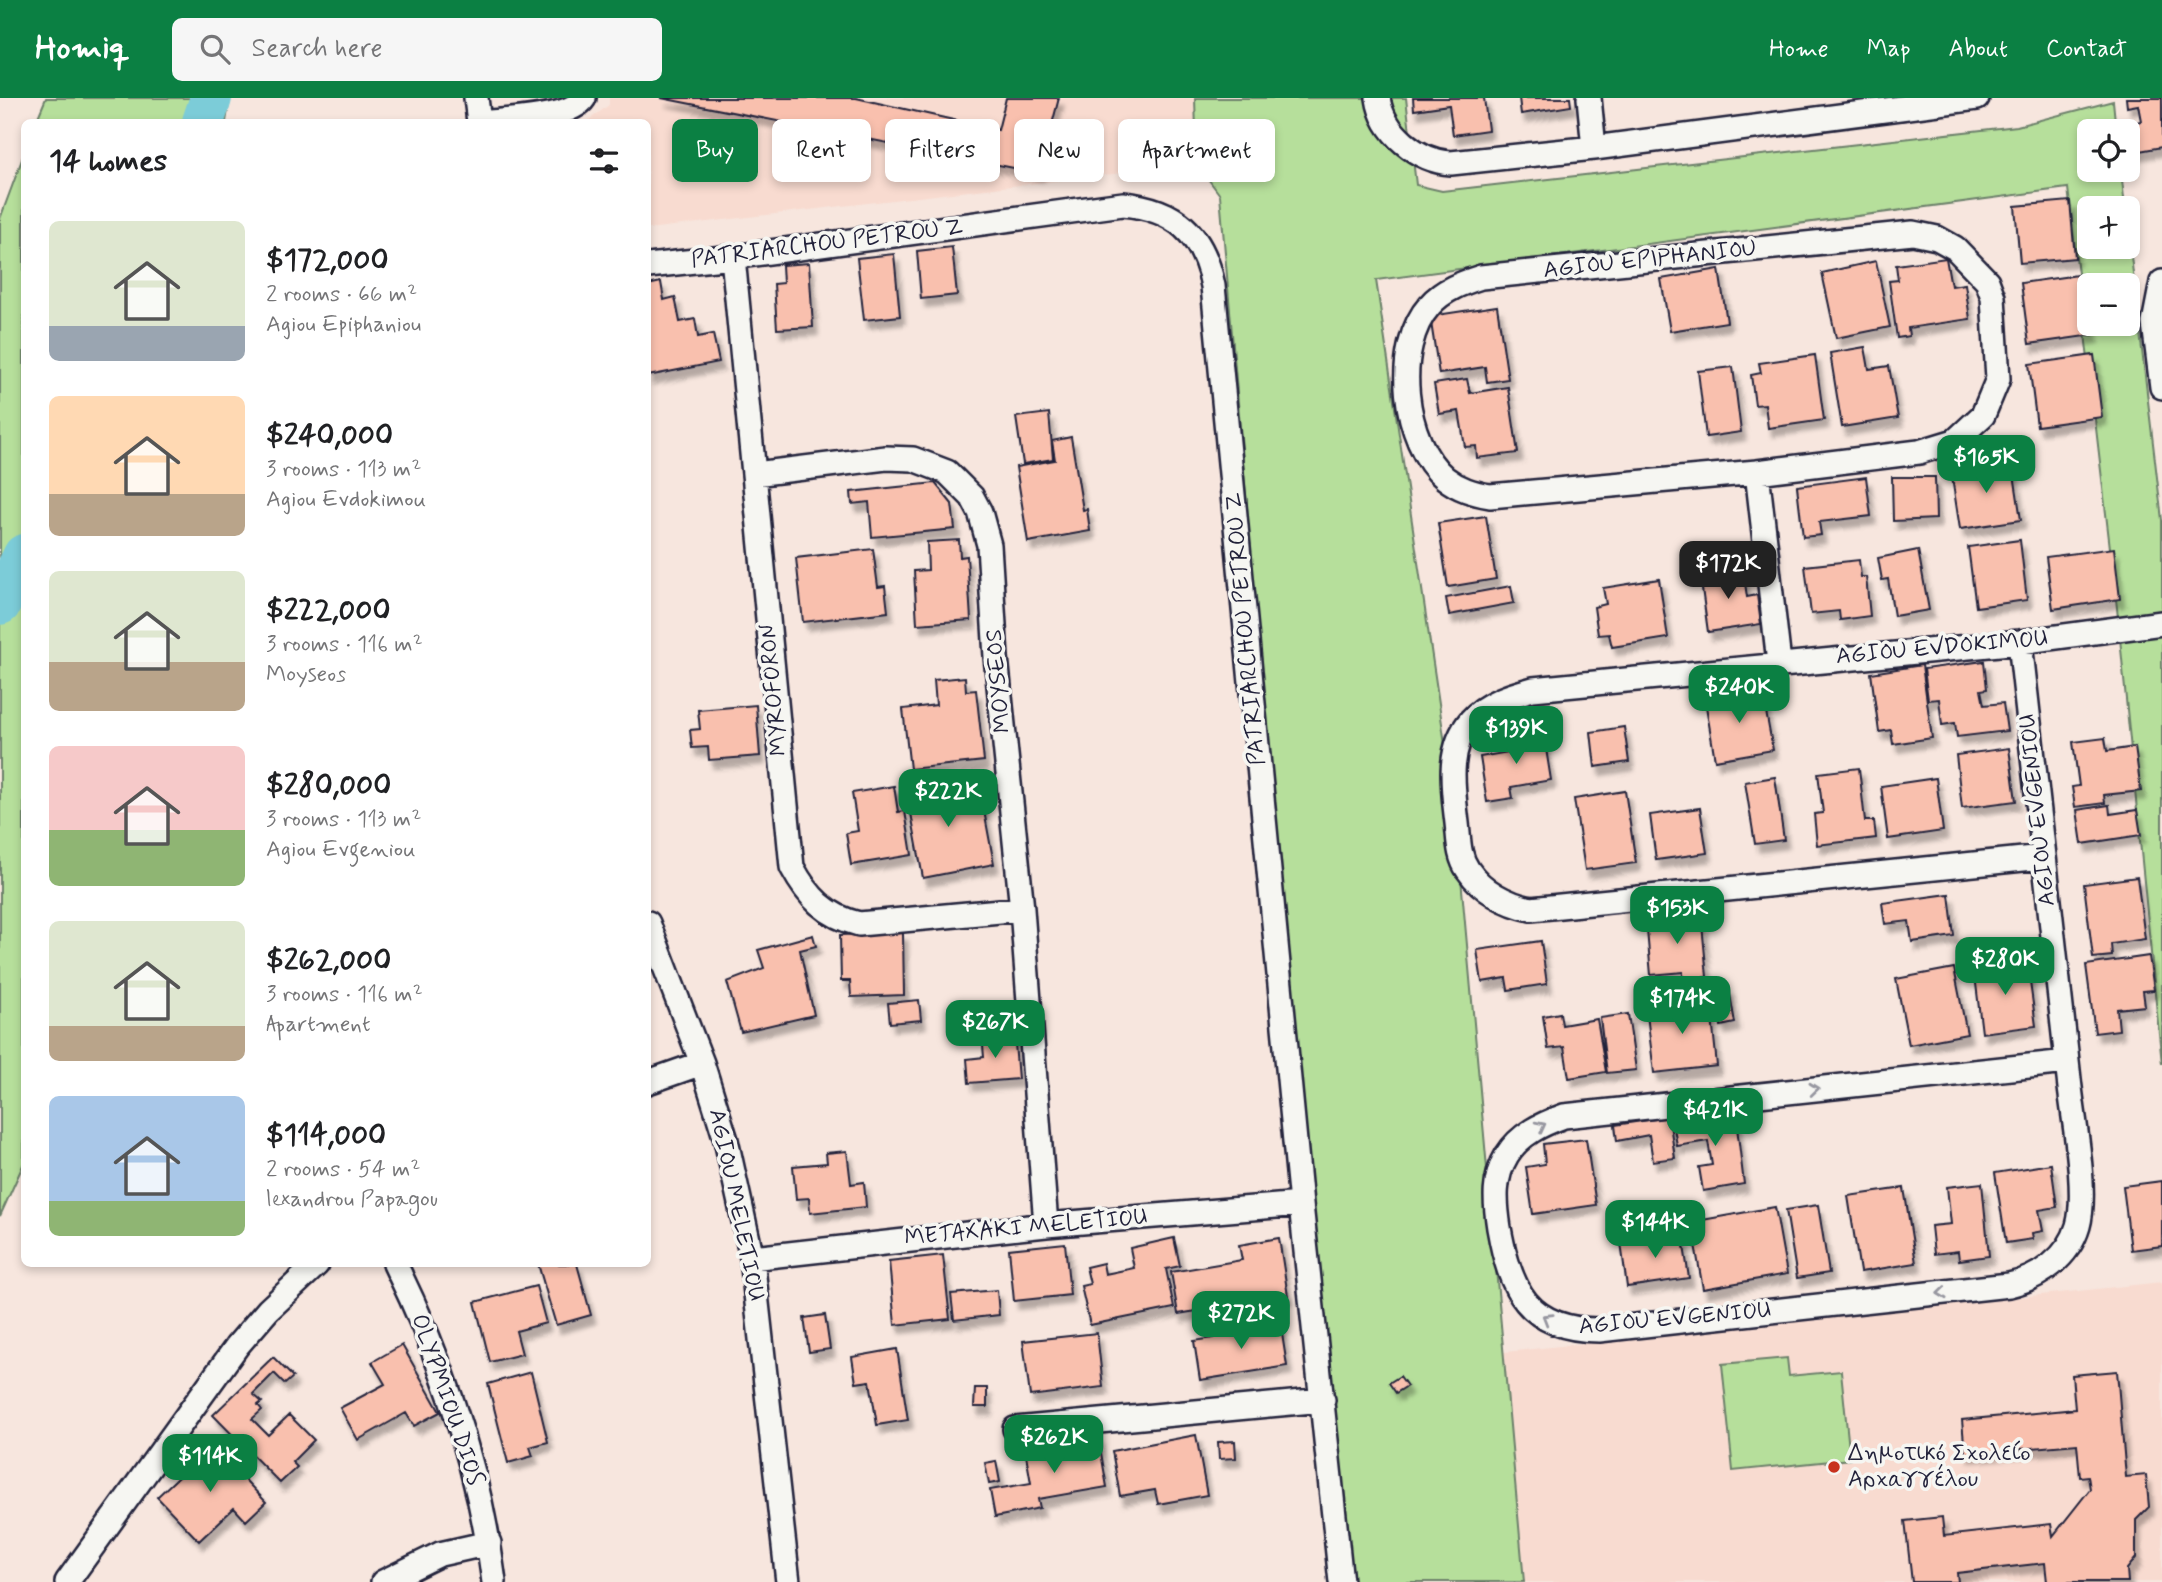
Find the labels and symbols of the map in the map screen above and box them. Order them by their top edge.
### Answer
street label: PATRIARCHOU PETROU Z [689,212,965,276]
street label: AGIOU EPIPHANIOU [1542,234,1758,286]
pin: $165K [1937,436,2035,495]
street label: PATRIARCHOU PETROU Z [1219,491,1273,767]
pin: $172K [1679,542,1777,601]
street label: MYROFORON [753,622,795,757]
street label: AGIOU EVDOKIMOU [1835,624,2049,672]
street label: MOYSEOS [980,628,1018,734]
pin: $240K [1690,666,1788,725]
pin: $139K [1467,706,1565,766]
street label: AGIOU EVGENIOU [2013,712,2063,908]
pin: $222K [899,770,997,829]
pin: $153K [1628,886,1726,946]
pin: $280K [1956,937,2054,997]
pin: $174K [1633,976,1731,1036]
pin: $267K [946,1000,1044,1060]
one-way arrow [1808,1082,1819,1097]
pin: $421K [1666,1088,1764,1148]
street label: AGIOU MELETIOU [701,1106,771,1304]
one-way arrow [1533,1121,1546,1135]
pin: $144K [1606,1200,1704,1260]
street label: METAXAKI MELETIOU [903,1202,1149,1254]
one-way arrow [1936,1285,1947,1300]
pin: $272K [1192,1292,1290,1351]
street label: AGIOU EVGENIOU [1577,1296,1773,1342]
street label: OLYPMIOU DIOS [404,1310,491,1490]
one-way arrow [1542,1314,1555,1327]
pin: $262K [1005,1416,1103,1475]
pin: $114K [161,1434,259,1494]
place label: Δημοτικό Σχολείο Αρχαγγέλου [1848,1439,2031,1495]
marker: Δημοτικό Σχολείο Αρχαγγέλου [1826,1459,1842,1475]

